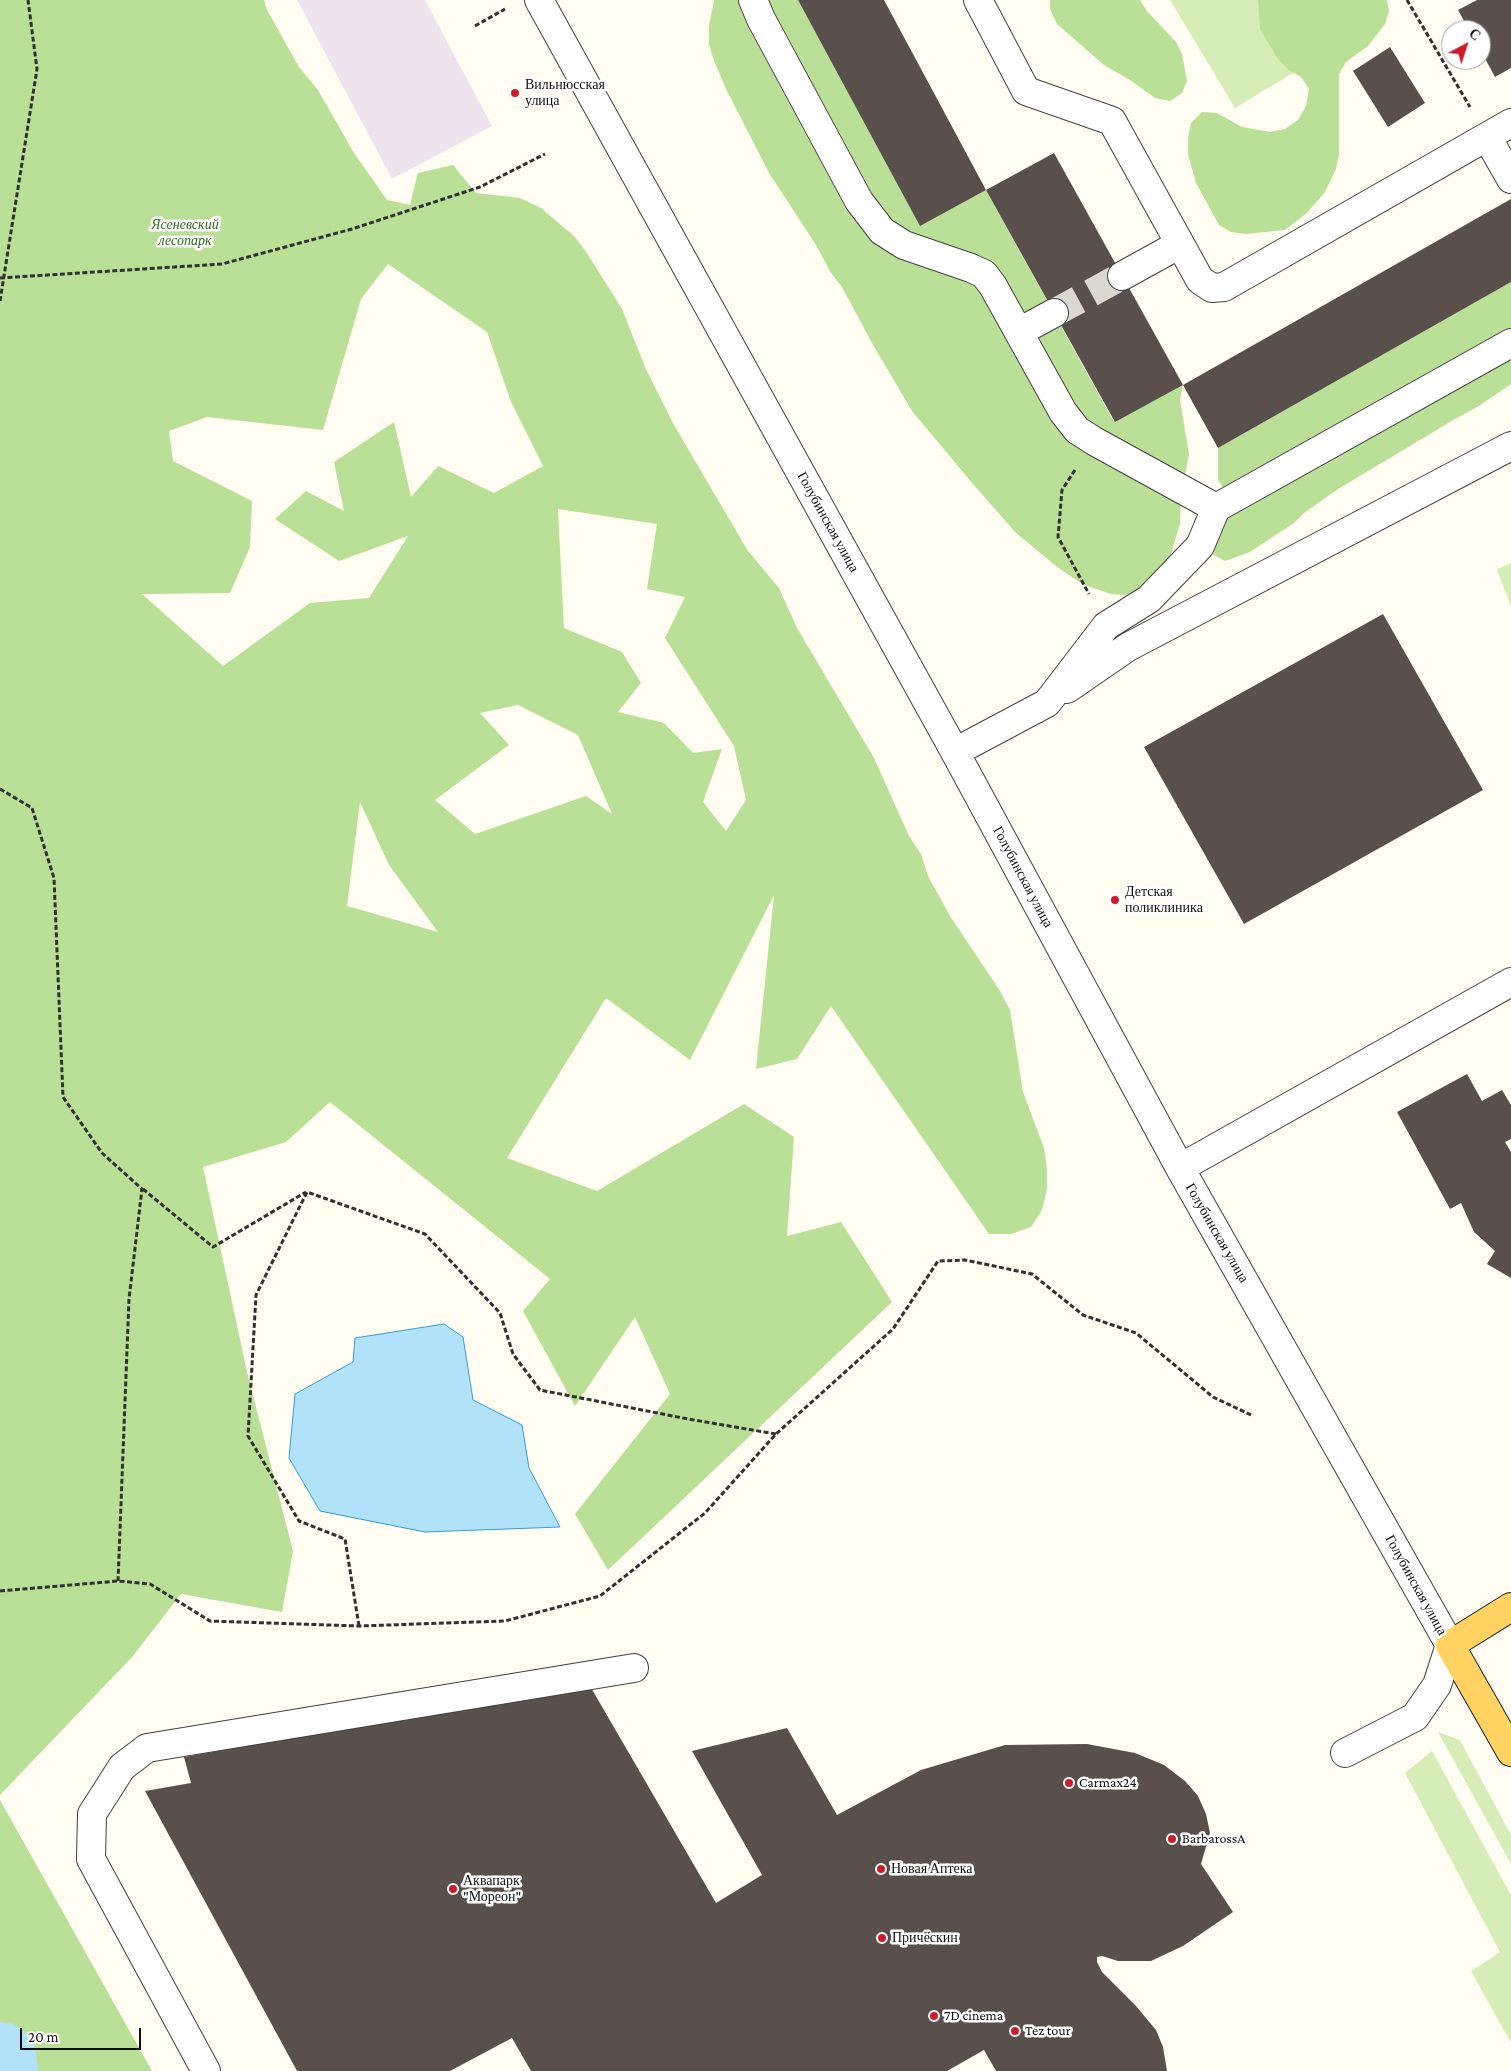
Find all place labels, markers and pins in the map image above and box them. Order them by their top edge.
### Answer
place label: Вильнюсская улица [525,77,605,110]
marker: Вильнюсская улица [509,87,521,99]
place label: Детская поликлиника [1125,884,1203,916]
marker: Детская поликлиника [1109,894,1121,906]
place label: Carmax24 [1079,1775,1137,1791]
marker: Carmax24 [1063,1777,1075,1789]
place label: BarbarossA [1182,1831,1245,1847]
marker: BarbarossA [1166,1833,1178,1845]
place label: Новая Аптека [891,1861,973,1877]
marker: Новая Аптека [875,1863,887,1875]
place label: Аквапарк "Мореон" [463,1873,521,1905]
marker: Аквапарк "Мореон" [447,1883,459,1895]
place label: Причёскин [892,1930,958,1946]
marker: Причёскин [876,1932,888,1944]
place label: 7D cinema [944,2008,1003,2024]
marker: 7D cinema [928,2010,940,2022]
place label: Tez tour [1025,2023,1071,2039]
marker: Tez tour [1009,2025,1021,2037]

